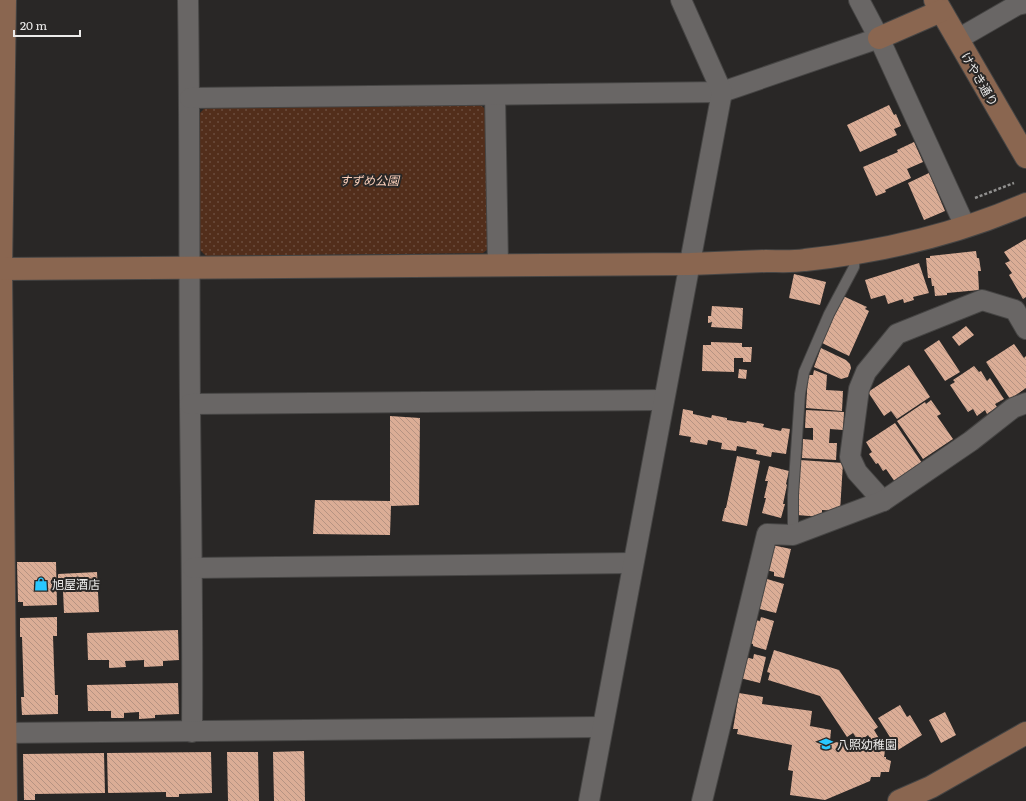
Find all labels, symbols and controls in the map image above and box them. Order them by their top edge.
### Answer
scale bar [14,12,80,38]
text: 20 m [20,16,47,34]
street label: けやき通り [957,49,1003,109]
park label: すずめ公園 [339,171,401,189]
place label: 旭屋酒店 [52,575,100,593]
shop icon: 旭屋酒店 [33,576,49,592]
place label: 八照幼稚園 [837,735,897,753]
school or university icon: 八照幼稚園 [818,736,834,752]

